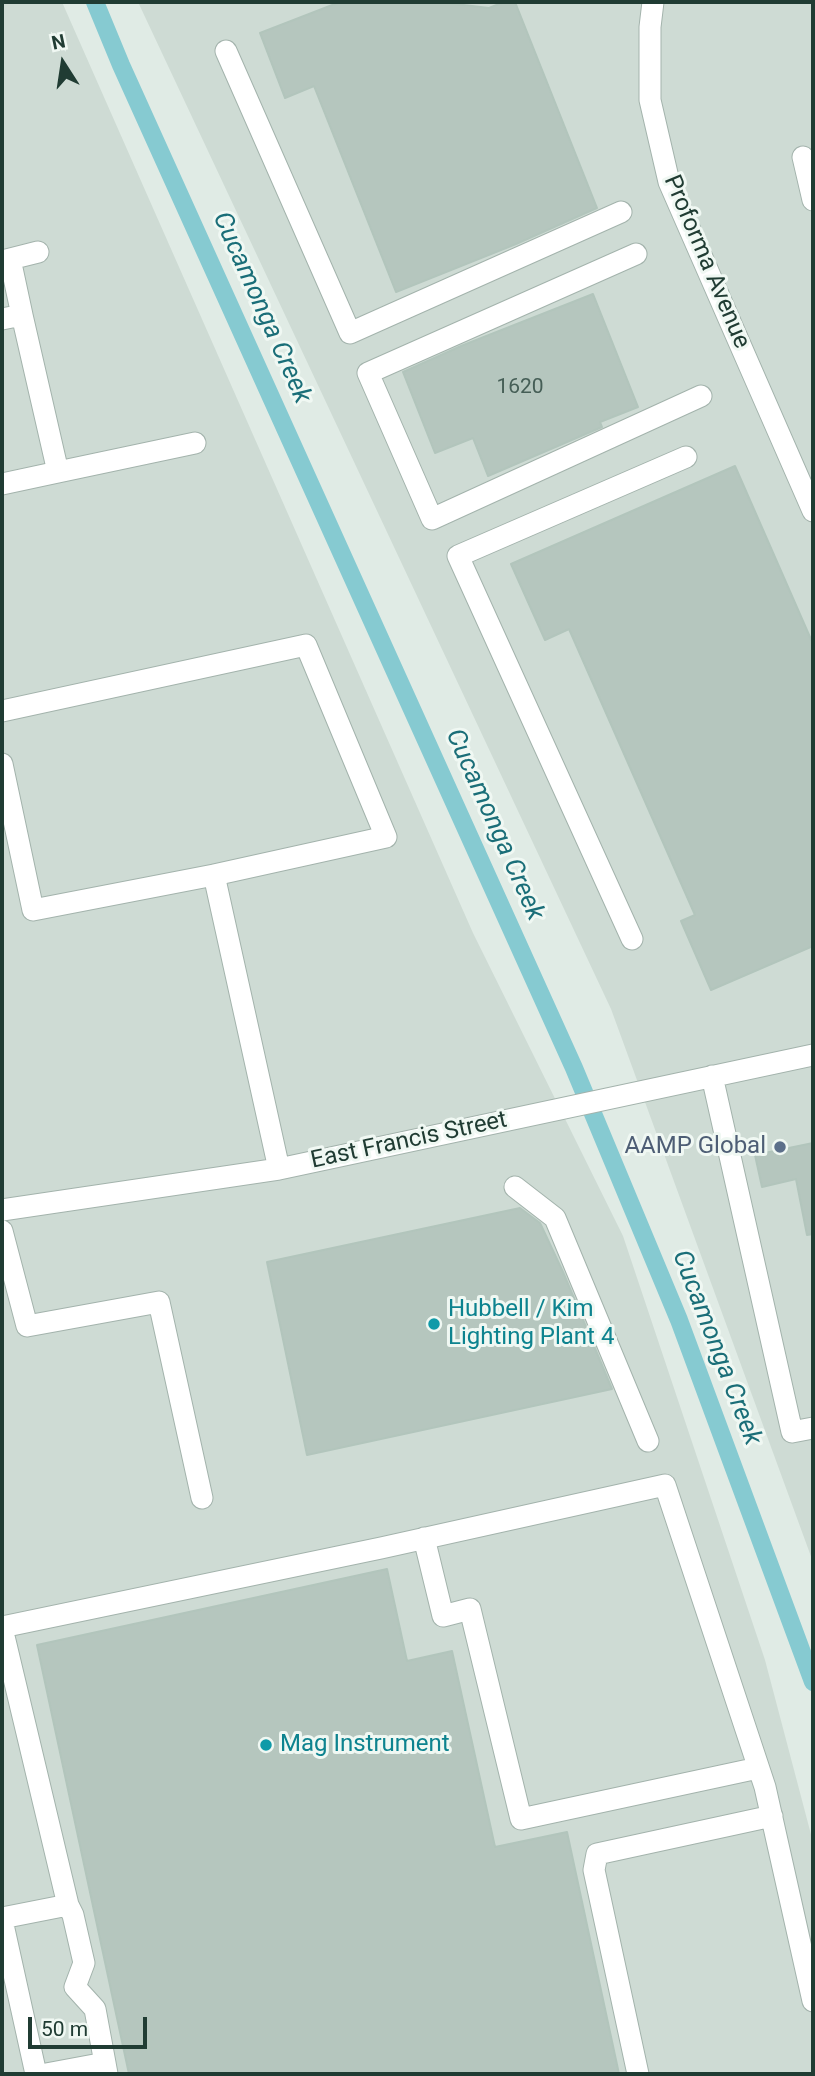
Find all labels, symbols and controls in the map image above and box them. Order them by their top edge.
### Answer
north arrow [28,28,98,98]
text: N [50,29,67,55]
street label: Proforma Avenue [657,171,755,353]
water label: Cucamonga Creek [205,207,317,409]
house number: 1620 [496,375,544,401]
water label: Cucamonga Creek [438,724,550,926]
street label: East Francis Street [308,1106,510,1176]
place label: AAMP Global [624,1133,766,1161]
marker: AAMP Global [772,1139,788,1155]
water label: Cucamonga Creek [664,1246,768,1450]
place label: Hubbell / Kim Lighting Plant 4 [448,1296,614,1352]
marker: Hubbell / Kim Lighting Plant 4 [426,1316,442,1332]
place label: Mag Instrument [280,1731,450,1759]
marker: Mag Instrument [258,1737,274,1753]
scale bar [32,2002,150,2046]
text: 50 m [41,2017,88,2041]

